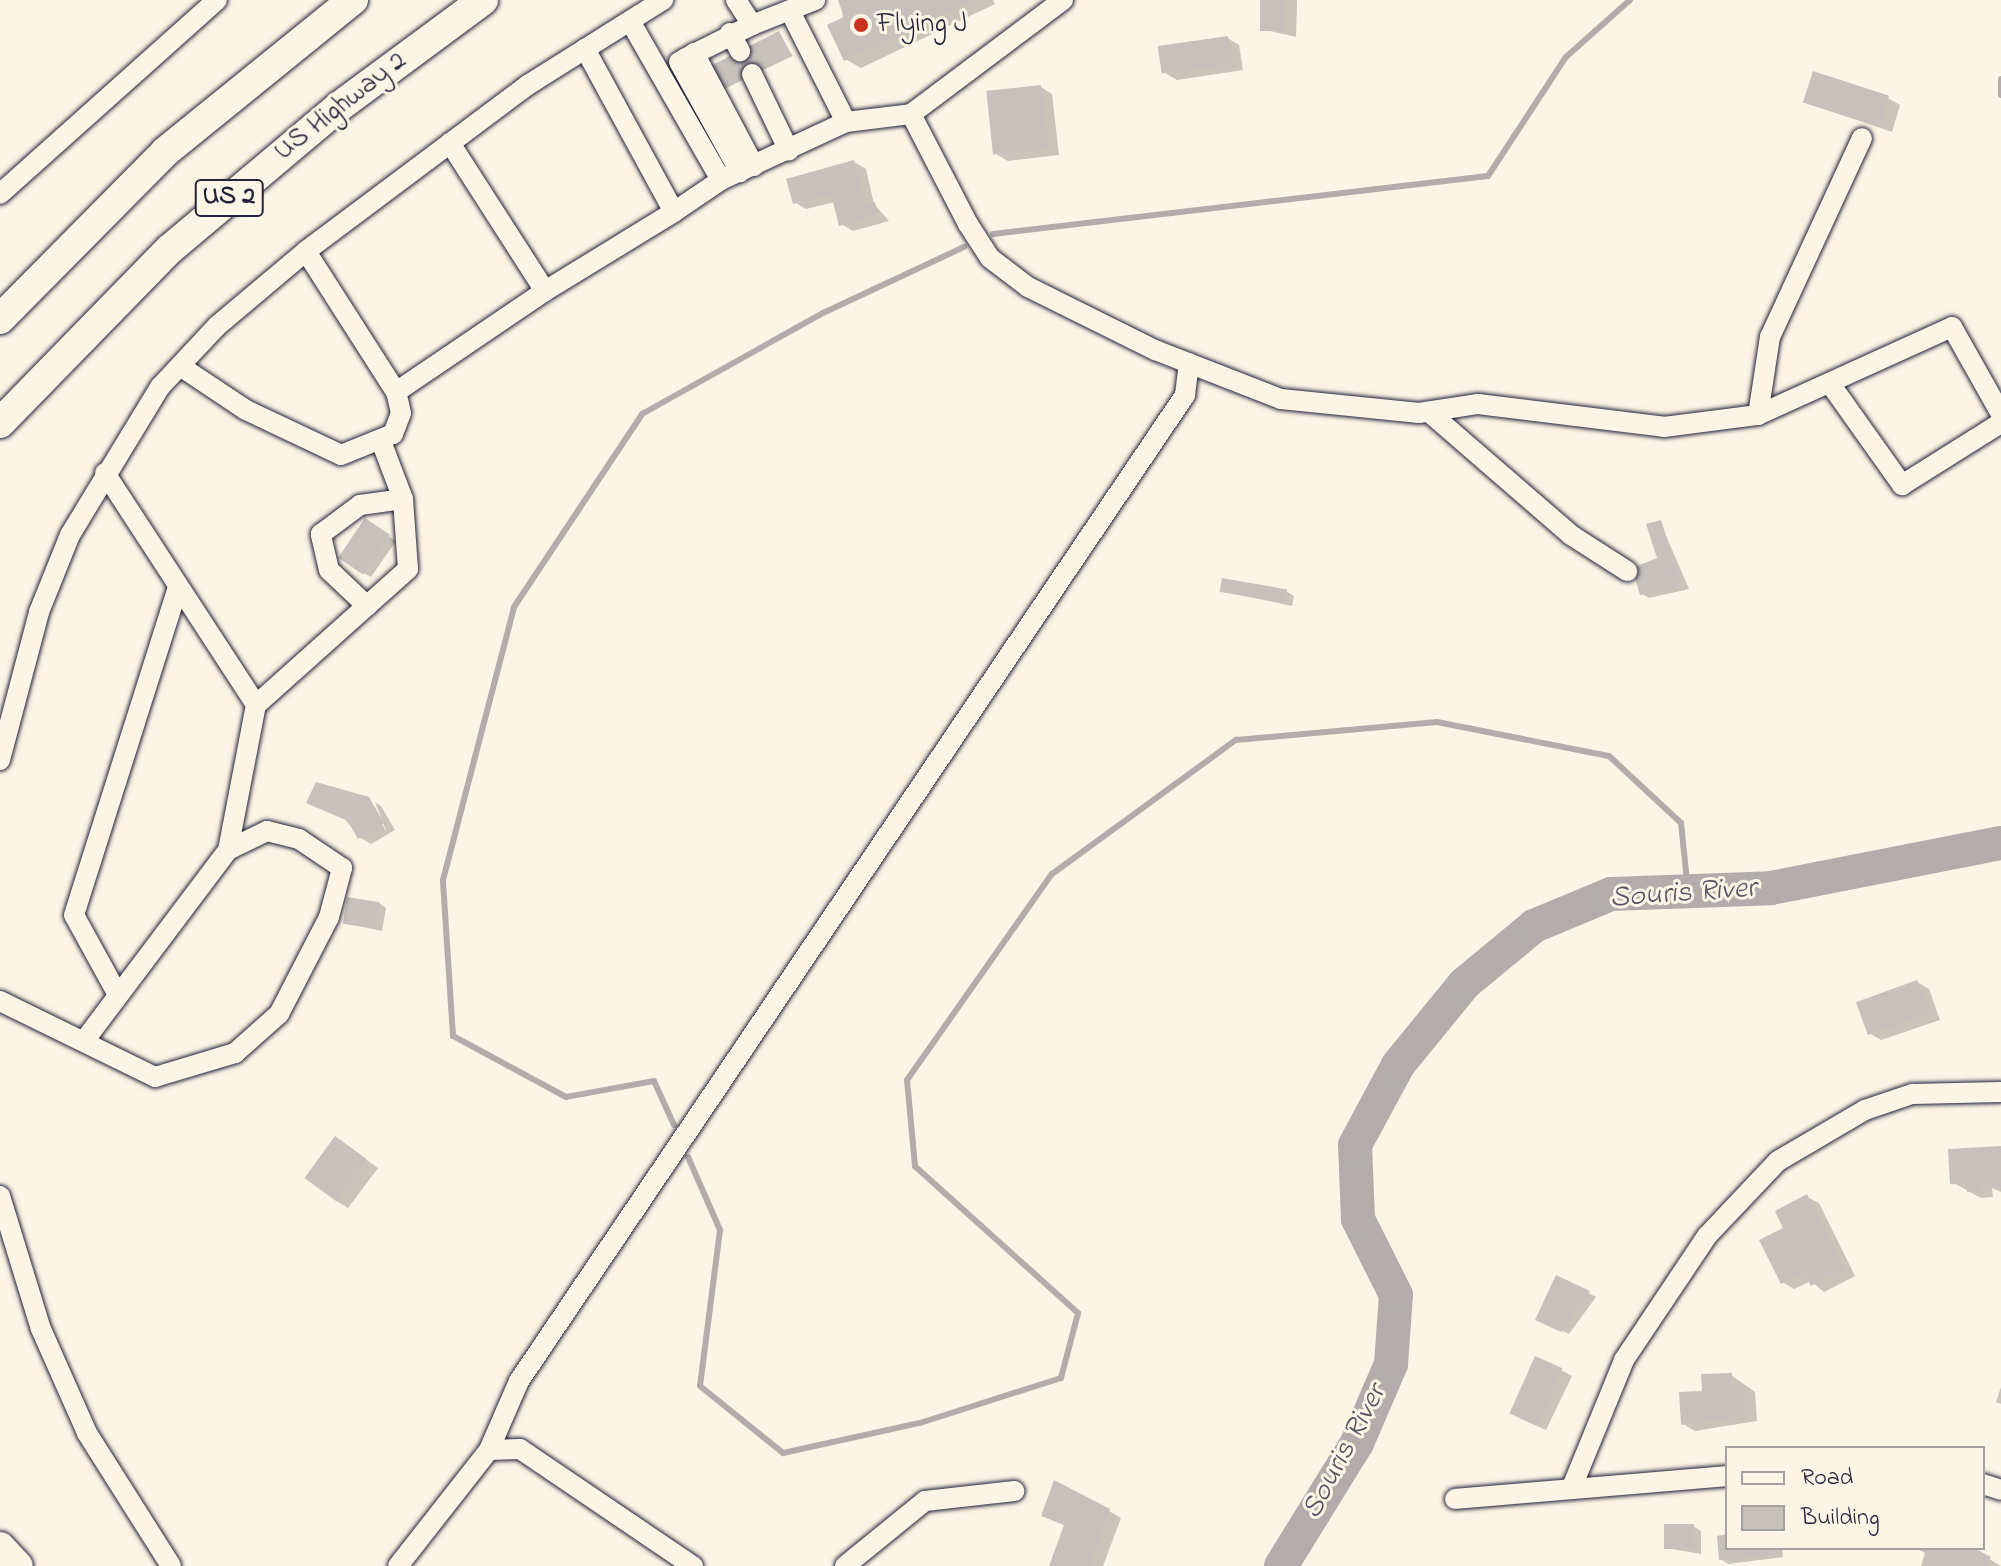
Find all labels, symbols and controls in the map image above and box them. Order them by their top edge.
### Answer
place label: Flying J [877,8,968,42]
marker: Flying J [852,16,870,34]
street label: US Highway 2 [268,45,414,169]
road number: US 2 [193,176,265,220]
water label: Souris River [1609,871,1757,917]
water label: Souris River [1295,1379,1395,1525]
legend [1725,1446,1985,1550]
text: Road [1801,1461,1853,1496]
text: Building [1801,1501,1880,1536]

